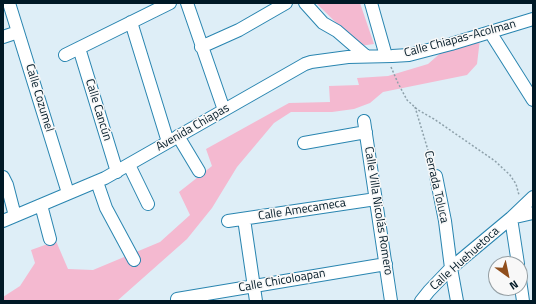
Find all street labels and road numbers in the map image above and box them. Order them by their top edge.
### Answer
street label: Calle Chiapas-Acolman [403,17,517,61]
street label: Calle Cozumel [22,62,56,134]
street label: Calle Cancún [82,77,114,143]
street label: Avenida Chiapas [154,101,232,155]
street label: Calle Villa Nicolás Romero [361,146,395,276]
street label: Cerrada Toluca [421,149,451,225]
street label: Calle Amecameca [257,196,347,224]
street label: Calle Huehuetoca [428,224,502,294]
street label: Calle Chicoloapan [238,266,326,296]

